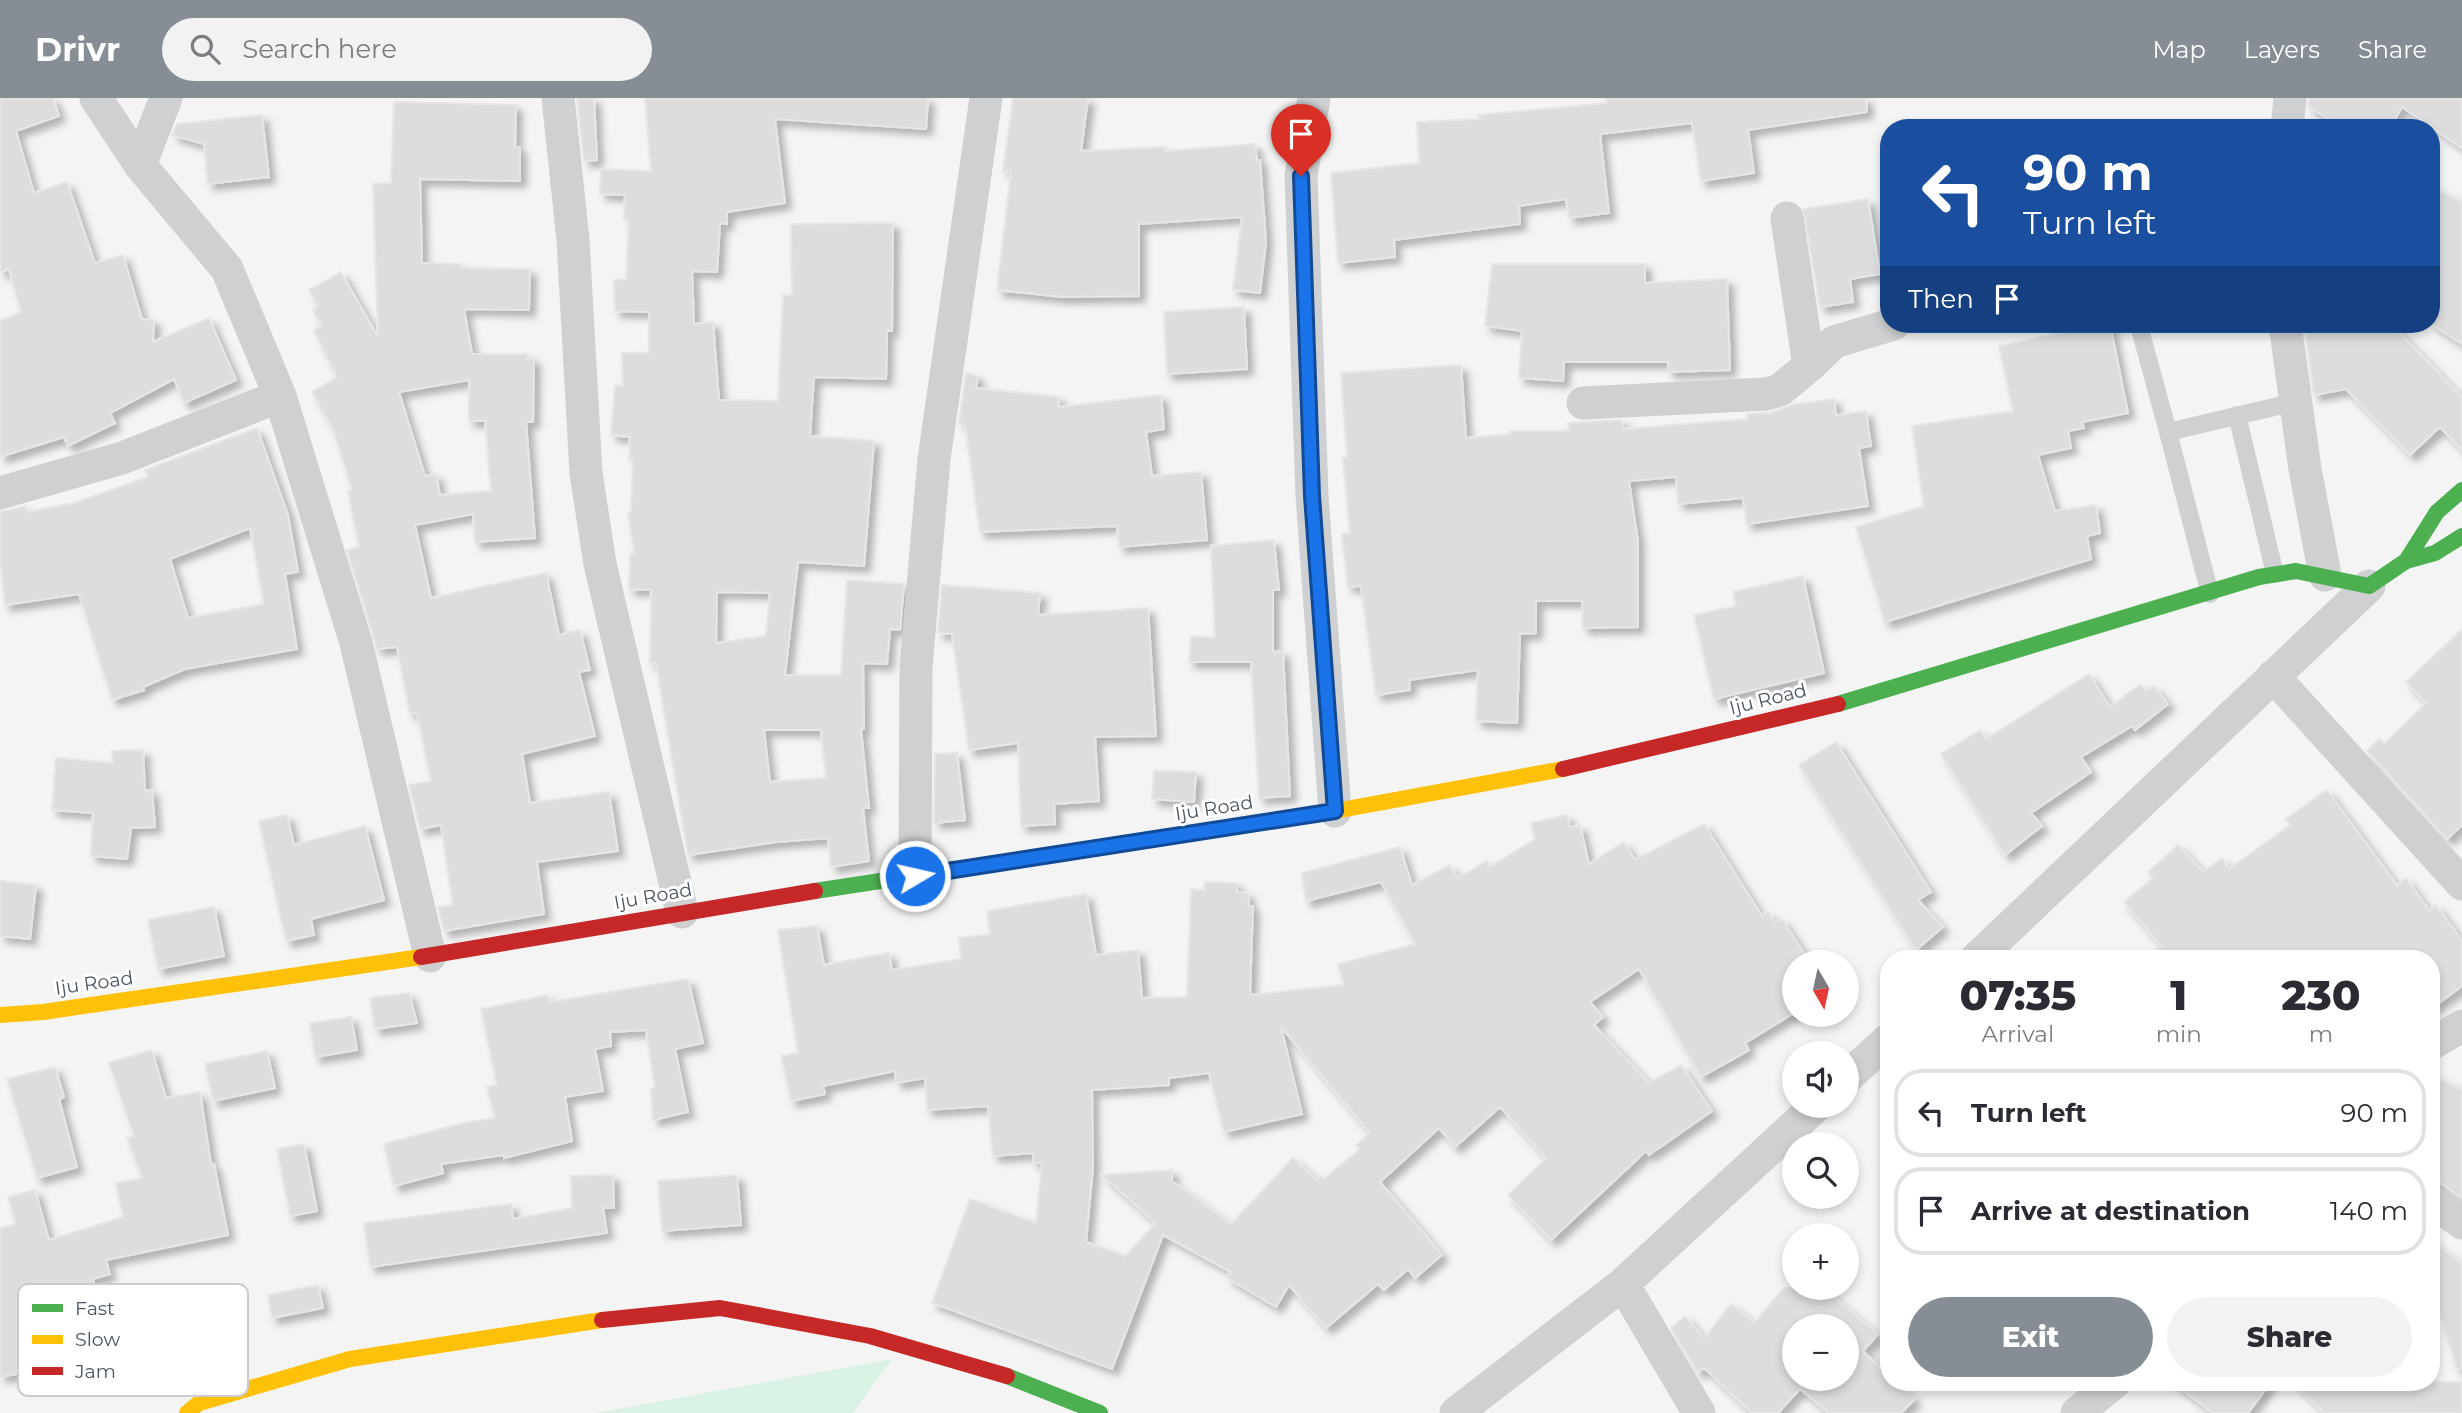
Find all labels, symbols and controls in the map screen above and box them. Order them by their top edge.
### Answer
search box [162,18,652,81]
text: Drivr [35,29,120,69]
icon: search [186,30,224,68]
text: Search here [242,33,397,65]
text: Map [2152,35,2206,64]
text: Layers [2244,35,2320,64]
text: Share [2358,35,2427,64]
pin [1271,104,1331,176]
icon: arrive [1282,115,1320,153]
text: 90 m [2023,143,2153,202]
icon: left [1908,147,1999,238]
text: Turn left [2023,203,2157,242]
icon: arrive [1988,280,2026,318]
text: Then [1908,283,1974,315]
street label: Iju Road [1727,678,1809,720]
street label: Iju Road [1173,790,1255,826]
position arrow [878,839,952,913]
street label: Iju Road [612,878,694,914]
north arrow [1782,950,1858,1027]
map controls [1782,950,1859,1391]
street label: Iju Road [53,966,135,1000]
text: 07:35 [1959,969,2076,1021]
text: 1 [2170,969,2187,1021]
text: 230 [2281,969,2361,1021]
text: Arrival [1982,1020,2054,1048]
text: min [2156,1020,2202,1048]
text: m [2309,1020,2333,1048]
button: sound [1782,1041,1859,1118]
icon: left [1912,1094,1950,1132]
text: Turn left [1971,1097,2087,1129]
text: 90 m [2341,1097,2408,1129]
button: search [1782,1132,1859,1209]
icon: arrive [1912,1192,1950,1230]
text: Arrive at destination [1971,1195,2250,1227]
text: 140 m [2330,1195,2408,1227]
button: + [1782,1223,1859,1300]
legend [18,1284,248,1396]
text: Fast [75,1297,115,1320]
button: Exit [1908,1297,2153,1377]
button: Share [2167,1297,2412,1377]
button: − [1782,1314,1859,1391]
text: Slow [75,1328,120,1351]
text: Jam [74,1360,116,1383]

